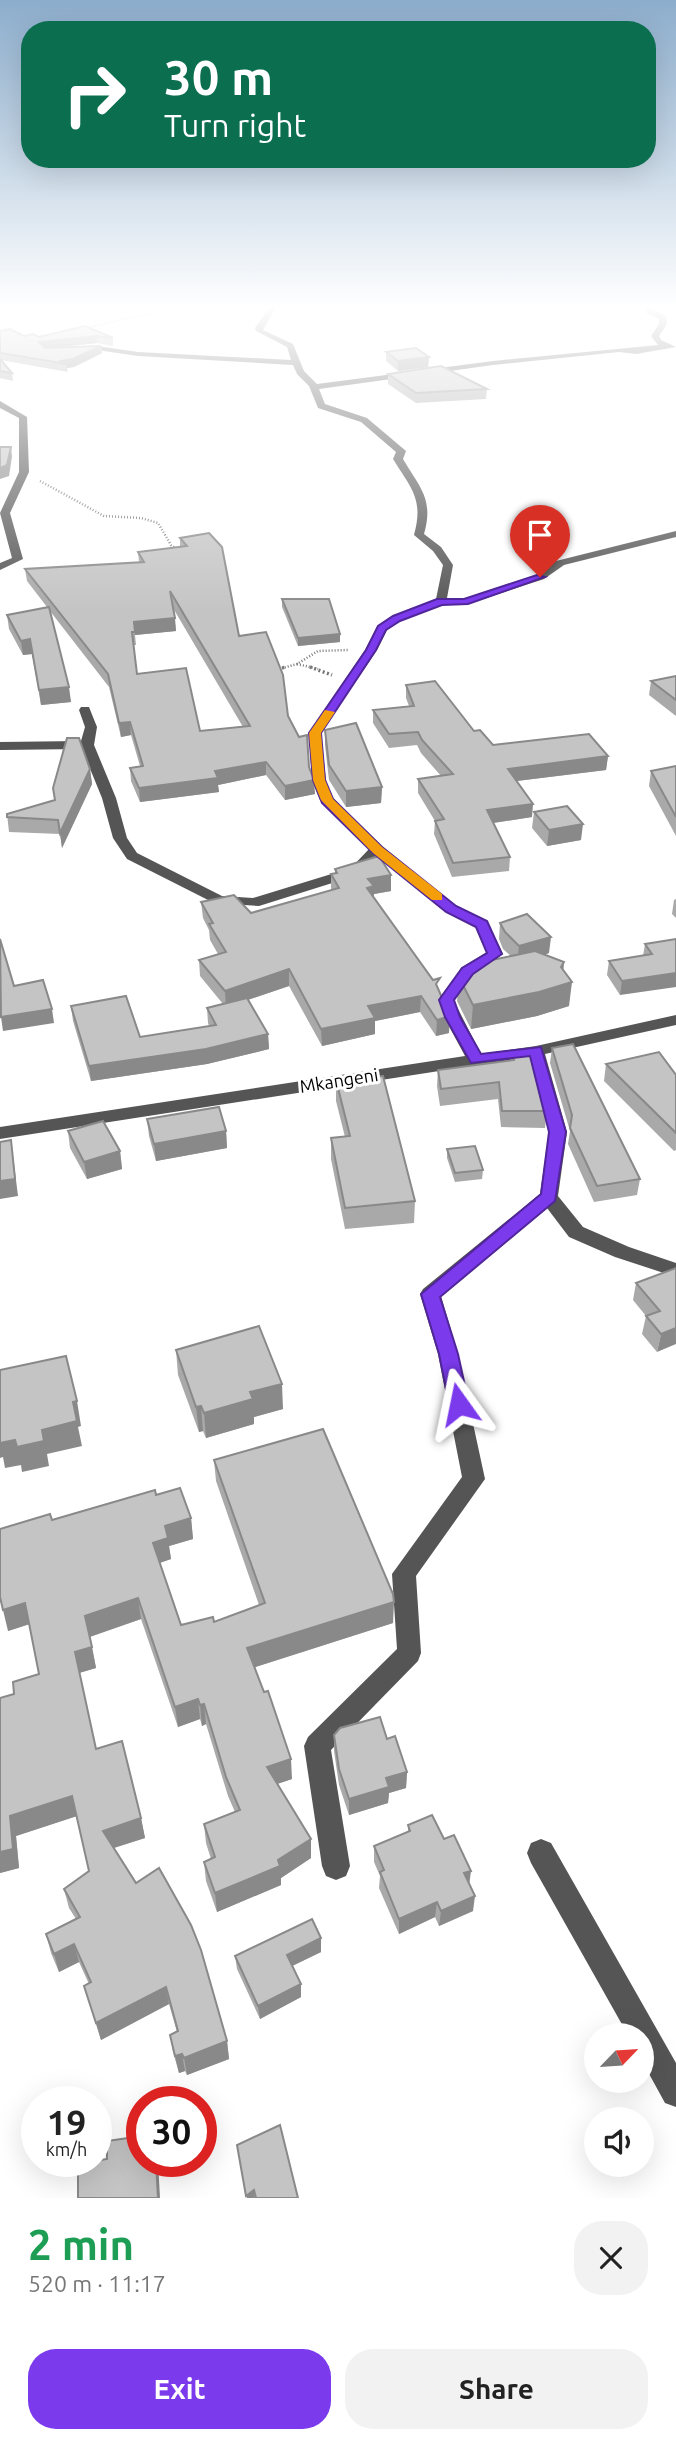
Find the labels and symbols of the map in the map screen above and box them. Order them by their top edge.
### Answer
pin [510,505,570,577]
street label: Mkangeni [298,1064,380,1096]
position arrow [422,1367,496,1441]
north arrow [584,2023,654,2093]
speed limit sign: 30 [126,2086,217,2177]

